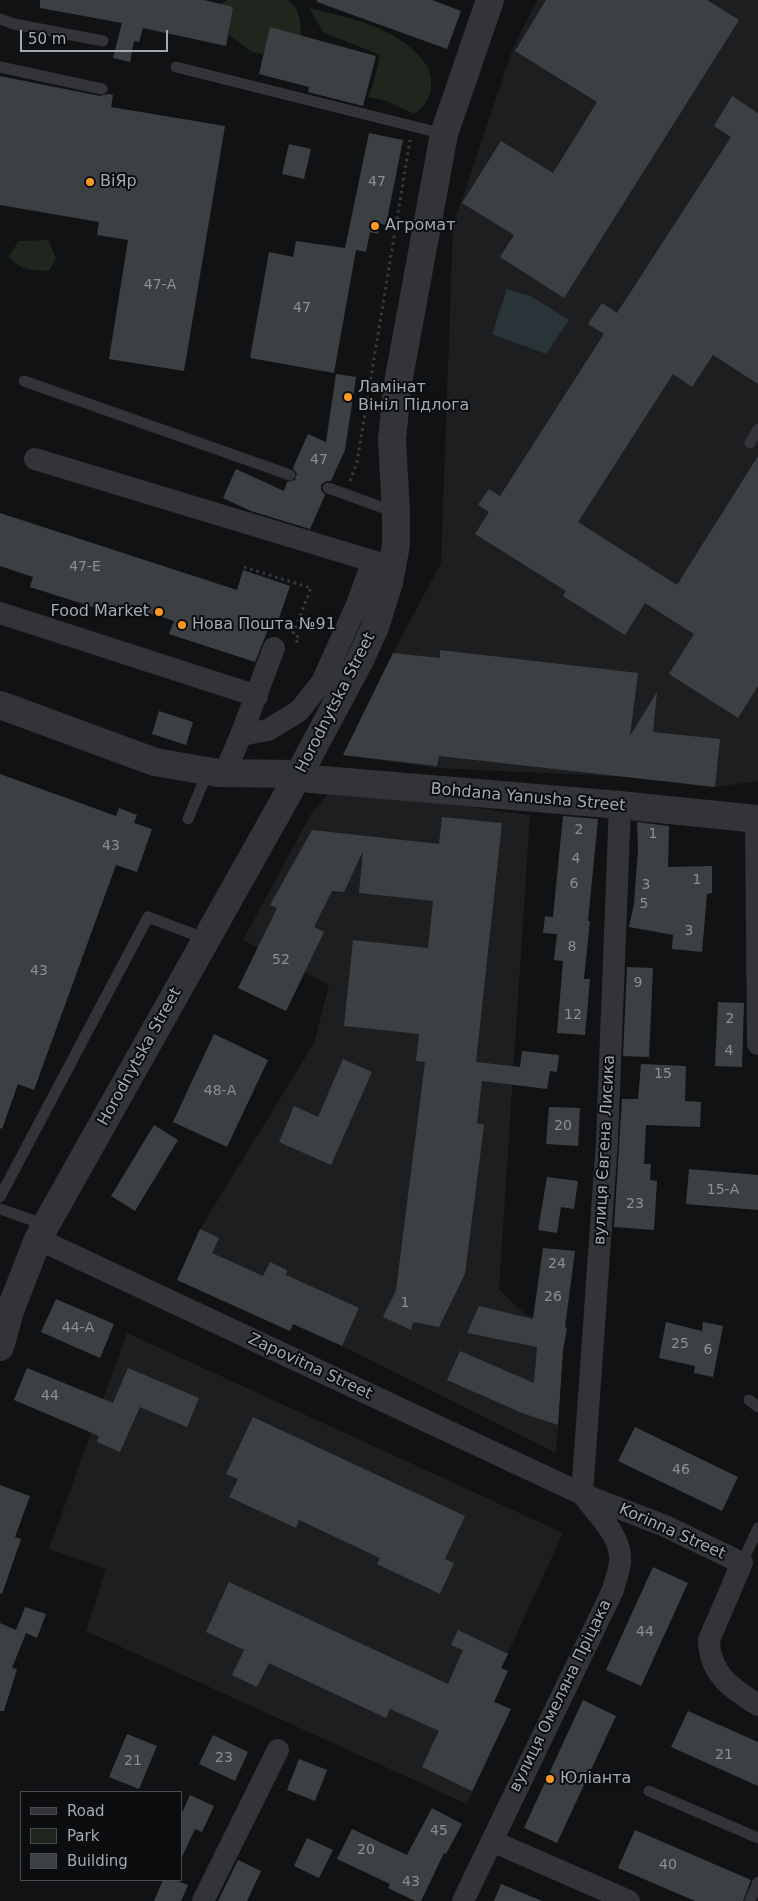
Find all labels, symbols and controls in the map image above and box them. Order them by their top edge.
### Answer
scale bar [22,20,170,52]
text: 50 m [28,30,66,48]
place label: ВіЯр [100,172,137,192]
house number: 47 [368,174,386,190]
marker: ВіЯр [84,176,96,188]
place label: Агромат [385,216,455,236]
marker: Агромат [369,220,381,232]
house number: 47-А [144,277,176,293]
house number: 47 [293,300,311,316]
place label: Ламінат Вініл Підлога [358,378,469,416]
marker: Ламінат Вініл Підлога [342,391,354,403]
house number: 47 [310,452,328,468]
house number: 47-Е [69,559,101,575]
place label: Food Market [51,602,149,622]
marker: Food Market [153,606,165,618]
place label: Нова Пошта №91 [192,615,336,635]
marker: Нова Пошта №91 [176,619,188,631]
street label: Horodnytska Street [292,630,380,776]
street label: Bohdana Yanusha Street [430,780,626,816]
house number: 2 [575,822,583,838]
house number: 1 [649,826,657,842]
house number: 43 [102,838,120,854]
house number: 4 [572,851,580,867]
house number: 1 [693,872,701,888]
house number: 6 [570,876,578,892]
house number: 3 [642,877,650,893]
house number: 5 [640,896,648,912]
house number: 3 [685,923,693,939]
house number: 8 [568,939,576,955]
house number: 52 [272,952,290,968]
house number: 43 [30,963,48,979]
house number: 9 [634,975,642,991]
street label: Horodnytska Street [94,985,186,1129]
house number: 12 [564,1007,582,1023]
house number: 2 [726,1011,734,1027]
house number: 4 [725,1043,733,1059]
street label: вулиця Євгена Лисика [590,1054,620,1246]
house number: 15 [654,1066,672,1082]
house number: 48-А [204,1083,236,1099]
house number: 20 [554,1118,572,1134]
house number: 15-А [707,1182,739,1198]
house number: 23 [626,1196,644,1212]
house number: 24 [548,1256,566,1272]
house number: 26 [544,1289,562,1305]
house number: 1 [401,1295,409,1311]
house number: 44-А [62,1320,94,1336]
street label: Zapovitna Street [245,1330,375,1404]
house number: 25 [671,1336,689,1352]
house number: 6 [704,1342,712,1358]
house number: 44 [41,1388,59,1404]
house number: 46 [672,1462,690,1478]
street label: Korinna Street [616,1500,728,1564]
street label: вулиця Омеляна Пріцака [506,1597,616,1795]
house number: 44 [636,1624,654,1640]
house number: 21 [715,1747,733,1763]
house number: 23 [215,1750,233,1766]
house number: 21 [124,1753,142,1769]
place label: Юліанта [560,1769,631,1789]
marker: Юліанта [544,1773,556,1785]
legend [20,1791,182,1881]
text: Road [67,1802,105,1820]
house number: 45 [430,1823,448,1839]
text: Park [67,1827,99,1845]
house number: 20 [357,1842,375,1858]
text: Building [67,1852,128,1870]
house number: 40 [659,1857,677,1873]
house number: 43 [402,1874,420,1890]

